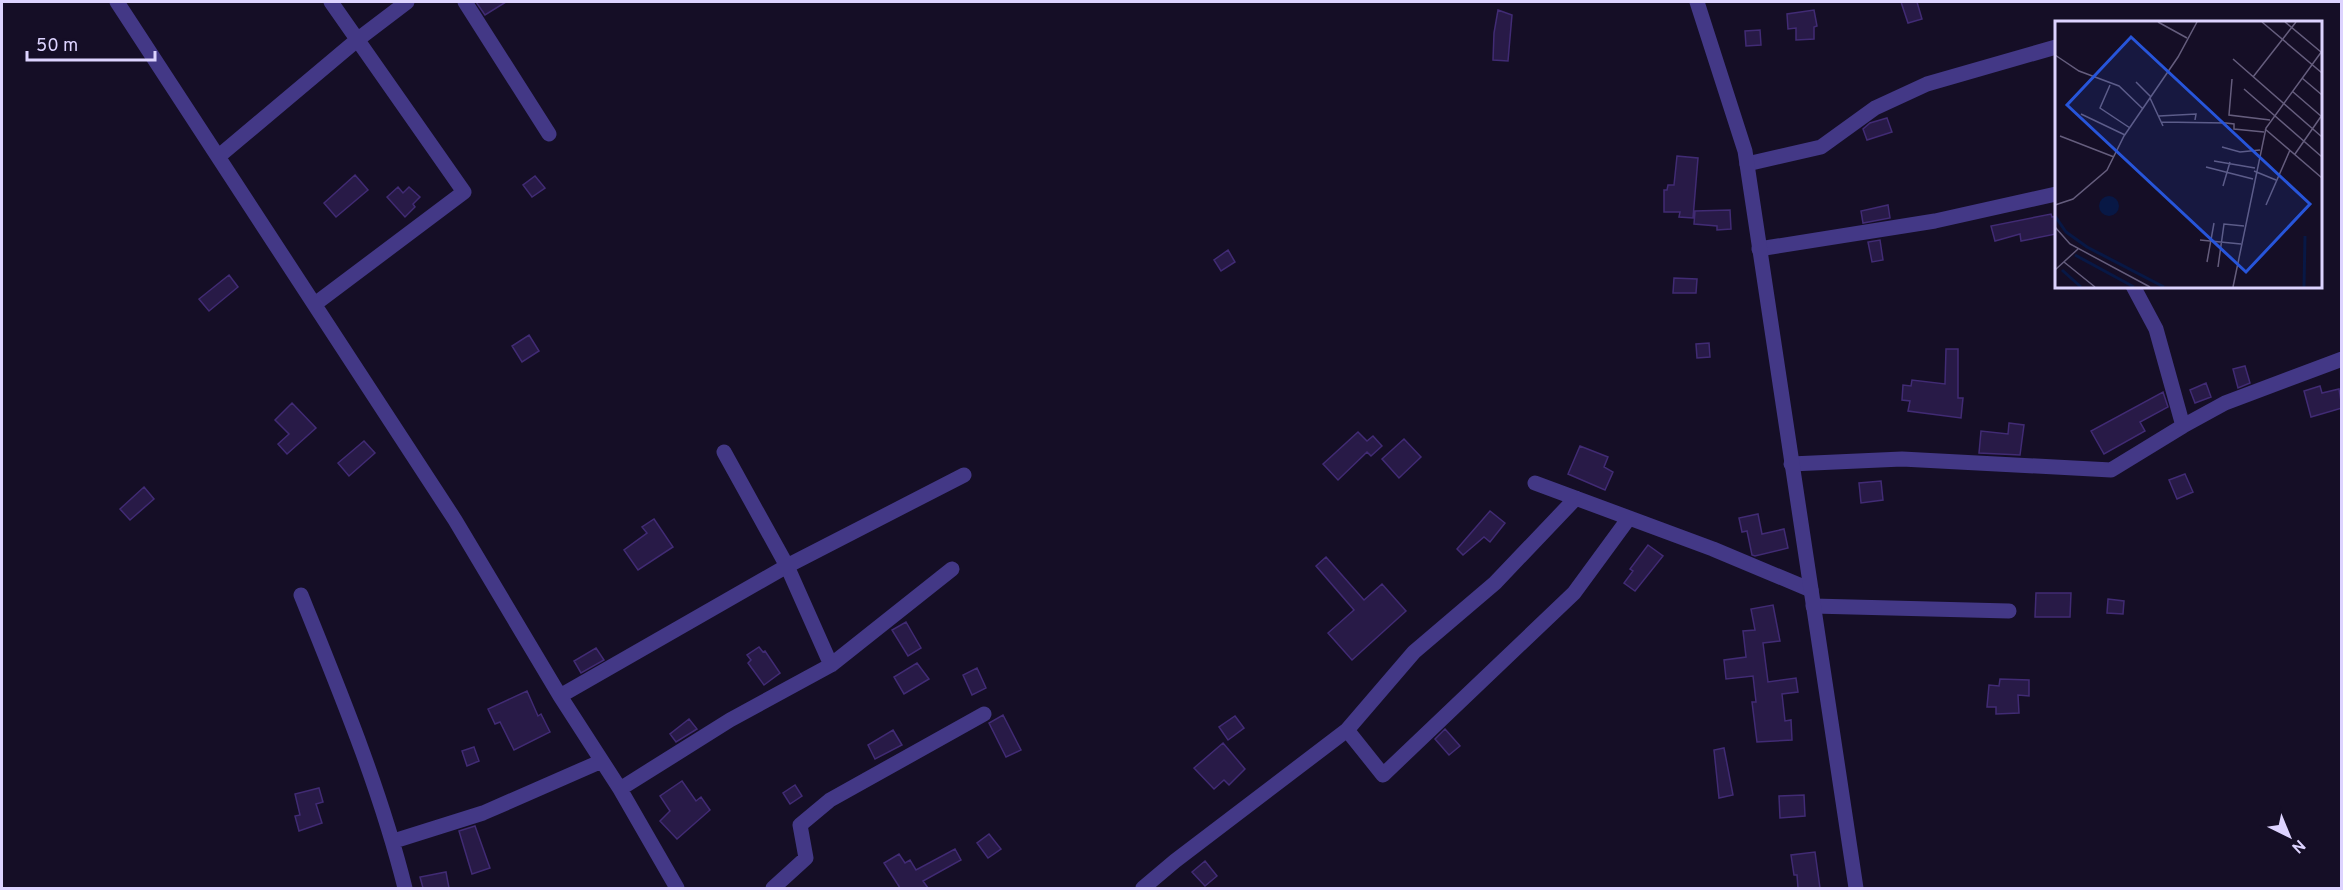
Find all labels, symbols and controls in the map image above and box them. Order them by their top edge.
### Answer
inset map [2055,21,2322,288]
scale bar [27,24,154,62]
text: 50 m [36,35,78,58]
north arrow [2259,806,2319,866]
text: N [2287,834,2309,857]

